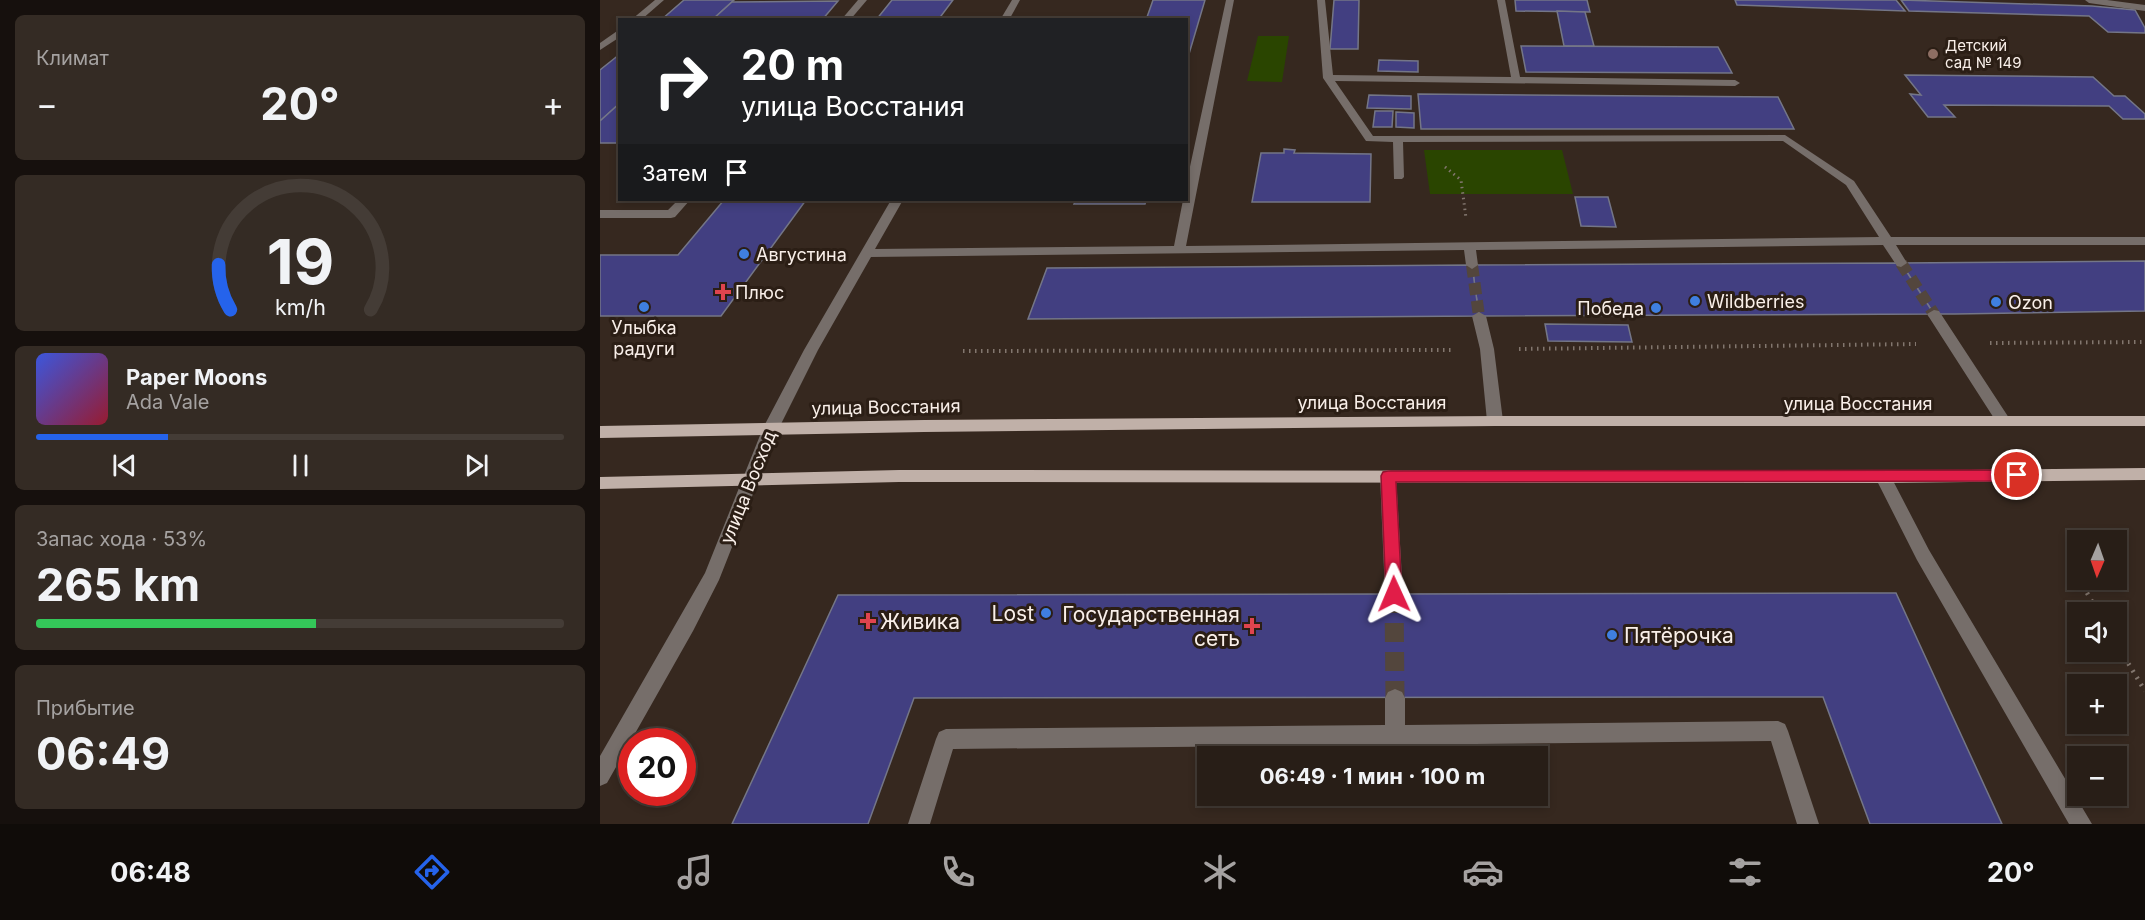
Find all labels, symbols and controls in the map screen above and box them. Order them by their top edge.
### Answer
place label: Детский сад № 149 [1945,36,2021,72]
text: 20 m [741,39,844,90]
icon: right [642,42,720,120]
text: Климат [36,46,109,70]
marker: Детский сад № 149 [1926,47,1940,61]
text: 20° [260,76,340,131]
text: − [36,84,58,124]
text: + [542,84,564,124]
text: улица Восстания [741,90,965,123]
icon: arrive [720,156,753,189]
text: Затем [642,160,708,186]
text: 19 [266,224,334,299]
place label: Августина [756,244,847,265]
marker: Августина [737,247,751,261]
place label: Плюс [735,282,784,303]
marker: Плюс [716,285,730,299]
place label: Wildberries [1707,291,1804,312]
place label: Ozon [2008,292,2053,313]
text: km/h [275,294,325,320]
marker: Wildberries [1688,294,1702,308]
marker: Ozon [1989,295,2003,309]
place label: Победа [1577,298,1644,319]
marker: Улыбка радуги [637,300,651,314]
marker: Победа [1649,301,1663,315]
place label: Улыбка радуги [611,317,677,359]
text: Paper Moons [126,364,267,390]
text: Ada Vale [126,390,209,414]
street label: улица Восстания [1297,392,1447,413]
street label: улица Восстания [1783,393,1933,414]
street label: улица Восстания [811,395,961,419]
street label: улица Восход [716,427,780,547]
icon: previous [108,449,141,482]
icon: pause [284,449,317,482]
icon: next [460,449,493,482]
pin [1991,449,2042,500]
icon: arrive [2000,458,2033,491]
text: Запас хода · 53% [36,527,207,551]
north arrow [2067,530,2127,590]
map controls [2067,530,2127,806]
text: 265 km [36,557,200,612]
position arrow [1362,562,1426,626]
place label: Lost [992,601,1034,626]
place label: Государственная сеть [1062,602,1240,651]
button: sound [2067,602,2127,662]
marker: Lost [1039,606,1053,620]
place label: Живика [880,609,960,634]
marker: Живика [861,614,875,628]
marker: Государственная сеть [1245,619,1259,633]
place label: Пятёрочка [1624,623,1734,648]
marker: Пятёрочка [1605,628,1619,642]
button: + [2067,674,2127,734]
text: Прибытие [36,696,135,720]
text: 06:49 [36,726,170,781]
speed limit sign: 20 [618,728,696,806]
button: − [2067,746,2127,806]
text: 06:49 · 1 мин · 100 m [1260,763,1485,789]
icon: directions [411,851,453,893]
icon: music [674,851,716,893]
icon: phone [937,851,979,893]
icon: climate [1199,851,1241,893]
icon: car [1462,851,1504,893]
icon: filters [1724,851,1766,893]
text: 06:48 [110,856,191,889]
text: 20° [1987,856,2035,889]

